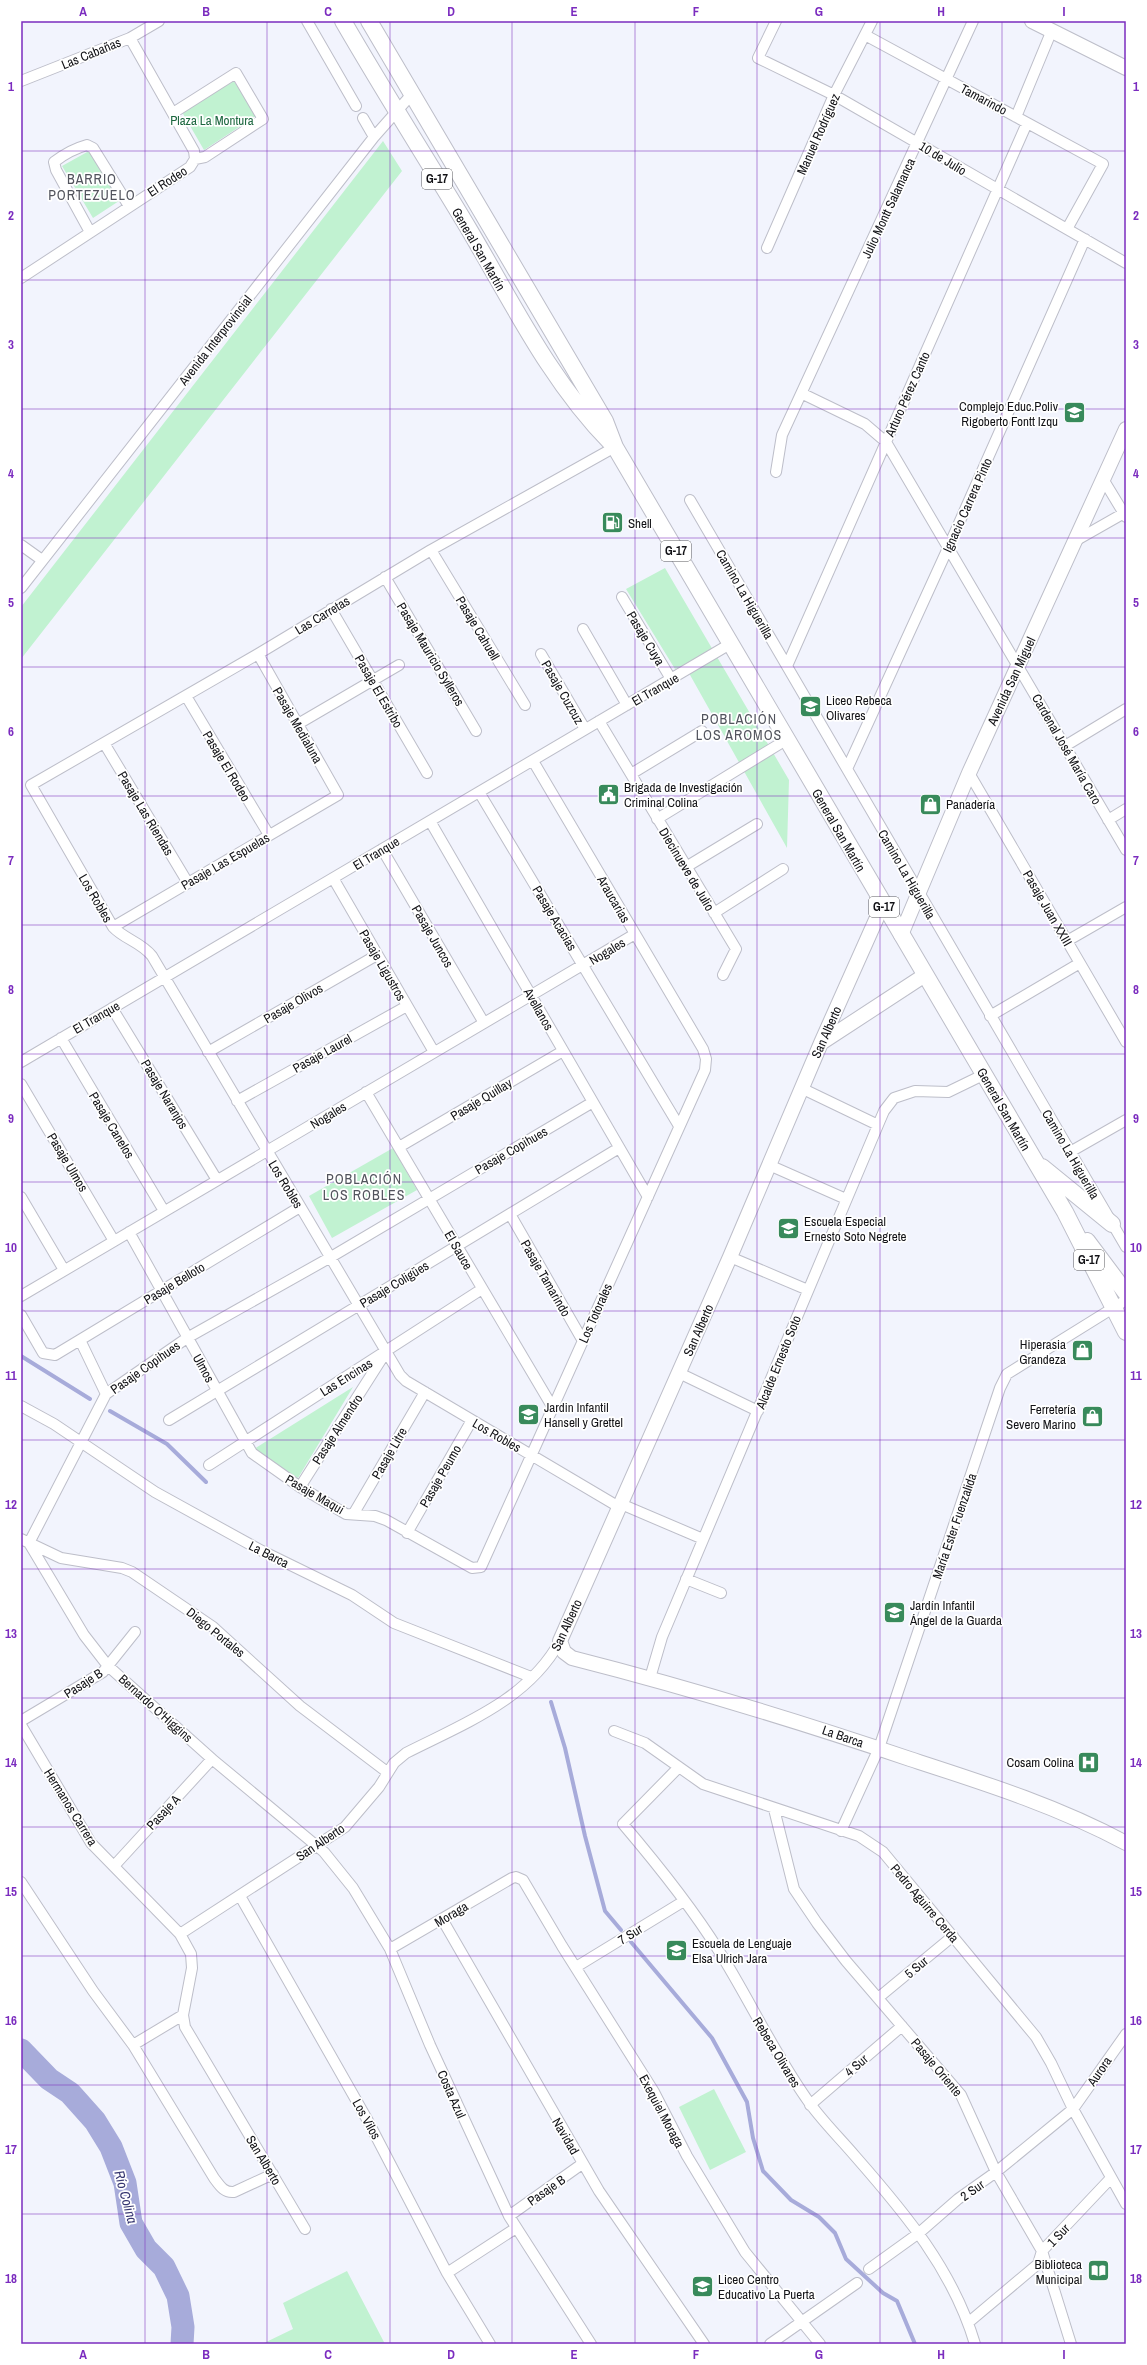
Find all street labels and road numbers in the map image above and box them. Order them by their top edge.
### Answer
street label: Las Cabañas [59,34,123,73]
street label: Tamarindo [957,80,1010,119]
street label: Manuel Rodríguez [793,91,844,177]
street label: 10 de Julio [916,138,970,179]
street label: Julio Montt Salamanca [858,155,919,261]
street label: El Rodeo [144,162,190,200]
road number: G-17 [422,169,452,189]
street label: General San Martín [448,205,509,294]
street label: Avenida Interprovincial [174,292,256,389]
street label: Arturo Pérez Canto [881,349,934,440]
street label: Ignacio Carrera Pinto [939,455,996,555]
road number: G-17 [661,541,691,561]
street label: Camino La Higuerilla [712,546,777,642]
street label: Las Carretas [292,592,353,638]
street label: Pasaje Cahuell [452,593,503,663]
street label: Pasaje Mauricio Sylleros [393,599,468,709]
street label: Pasaje Cuya [623,608,668,669]
street label: Avenida San Miguel [983,634,1039,729]
street label: Pasaje El Estribo [351,652,406,731]
street label: Pasaje Cuzcuz [537,657,588,727]
street label: El Tranque [629,669,682,710]
street label: Pasaje Medialuna [269,684,326,767]
street label: Cardenal José María Caro [1028,691,1105,808]
street label: Pasaje El Rodeo [199,728,254,805]
street label: Pasaje Las Riendas [114,768,177,859]
street label: General San Martín [808,786,869,875]
street label: Diecinueve de Julio [655,824,718,914]
street label: Camino La Higuerilla [874,826,939,922]
street label: Pasaje Las Espuelas [178,829,273,894]
street label: El Tranque [350,833,403,874]
street label: Pasaje Juan XXIII [1019,867,1076,949]
street label: Los Robles [75,871,116,926]
street label: Araucarias [593,872,634,926]
street label: Pasaje Acacias [529,883,581,954]
road number: G-17 [869,897,899,917]
street label: Pasaje Juncos [408,902,457,971]
street label: Pasaje Ligustros [355,927,410,1004]
street label: Nogales [586,934,628,969]
street label: Pasaje Olivos [261,980,326,1027]
street label: Avellanos [519,984,557,1033]
street label: El Tranque [70,997,123,1038]
street label: San Alberto [807,1004,845,1061]
street label: Pasaje Laurel [290,1030,355,1077]
street label: Pasaje Naranjos [137,1056,192,1132]
street label: General San Martín [973,1065,1034,1154]
street label: Pasaje Quillay [447,1074,516,1124]
street label: Pasaje Canelos [85,1089,138,1162]
street label: Nogales [307,1098,349,1133]
street label: Camino La Higuerilla [1038,1106,1103,1202]
street label: Pasaje Copihues [472,1123,551,1178]
street label: Pasaje Ulmos [43,1130,92,1195]
street label: Los Robles [265,1157,307,1211]
street label: El Sauce [441,1228,477,1273]
street label: Pasaje Tamarindo [517,1237,574,1320]
road number: G-17 [1074,1250,1104,1270]
street label: Pasaje Coligües [357,1257,432,1312]
street label: Pasaje Belloto [141,1259,208,1308]
street label: Los Totorales [575,1281,616,1346]
street label: San Alberto [679,1302,717,1359]
street label: Alcalde Ernesto Soto [752,1313,805,1412]
street label: Pasaje Copihues [107,1337,183,1398]
street label: Ulmos [189,1351,218,1386]
street label: Las Encinas [317,1355,376,1400]
street label: Pasaje Almendro [308,1391,367,1468]
street label: Los Robles [469,1415,524,1456]
street label: Pasaje Litre [368,1424,411,1482]
street label: Pasaje Peumo [416,1442,465,1511]
street label: Pasaje Maqui [282,1471,347,1518]
street label: María Ester Fuenzalida [928,1471,981,1581]
street label: La Barca [246,1537,292,1572]
street label: San Alberto [547,1597,586,1654]
street label: Diego Portales [183,1604,248,1661]
street label: Pasaje B [61,1665,106,1702]
street label: Bernardo O'Higgins [115,1671,196,1746]
street label: La Barca [820,1721,866,1751]
street label: Hermanos Carrera [40,1765,101,1849]
street label: Pasaje A [143,1791,185,1834]
street label: San Alberto [293,1820,348,1865]
street label: Pedro Aguirre Cerda [887,1860,963,1946]
street label: Moraga [431,1898,471,1931]
street label: 7 Sur [615,1920,646,1948]
street label: 5 Sur [901,1952,932,1982]
street label: Rebeca Olivares [749,2014,804,2091]
street label: Pasaje Oriente [907,2035,966,2100]
street label: 4 Sur [841,2050,872,2080]
street label: Aurora [1083,2053,1116,2090]
street label: Costa Azul [433,2067,470,2121]
street label: Exequiel Moraga [635,2072,688,2151]
street label: Los Vilos [349,2096,385,2142]
street label: Navidad [548,2115,583,2158]
street label: San Alberto [242,2132,285,2188]
street label: Pasaje B [524,2171,569,2210]
street label: 2 Sur [957,2176,988,2205]
street label: 1 Sur [1043,2220,1074,2250]

